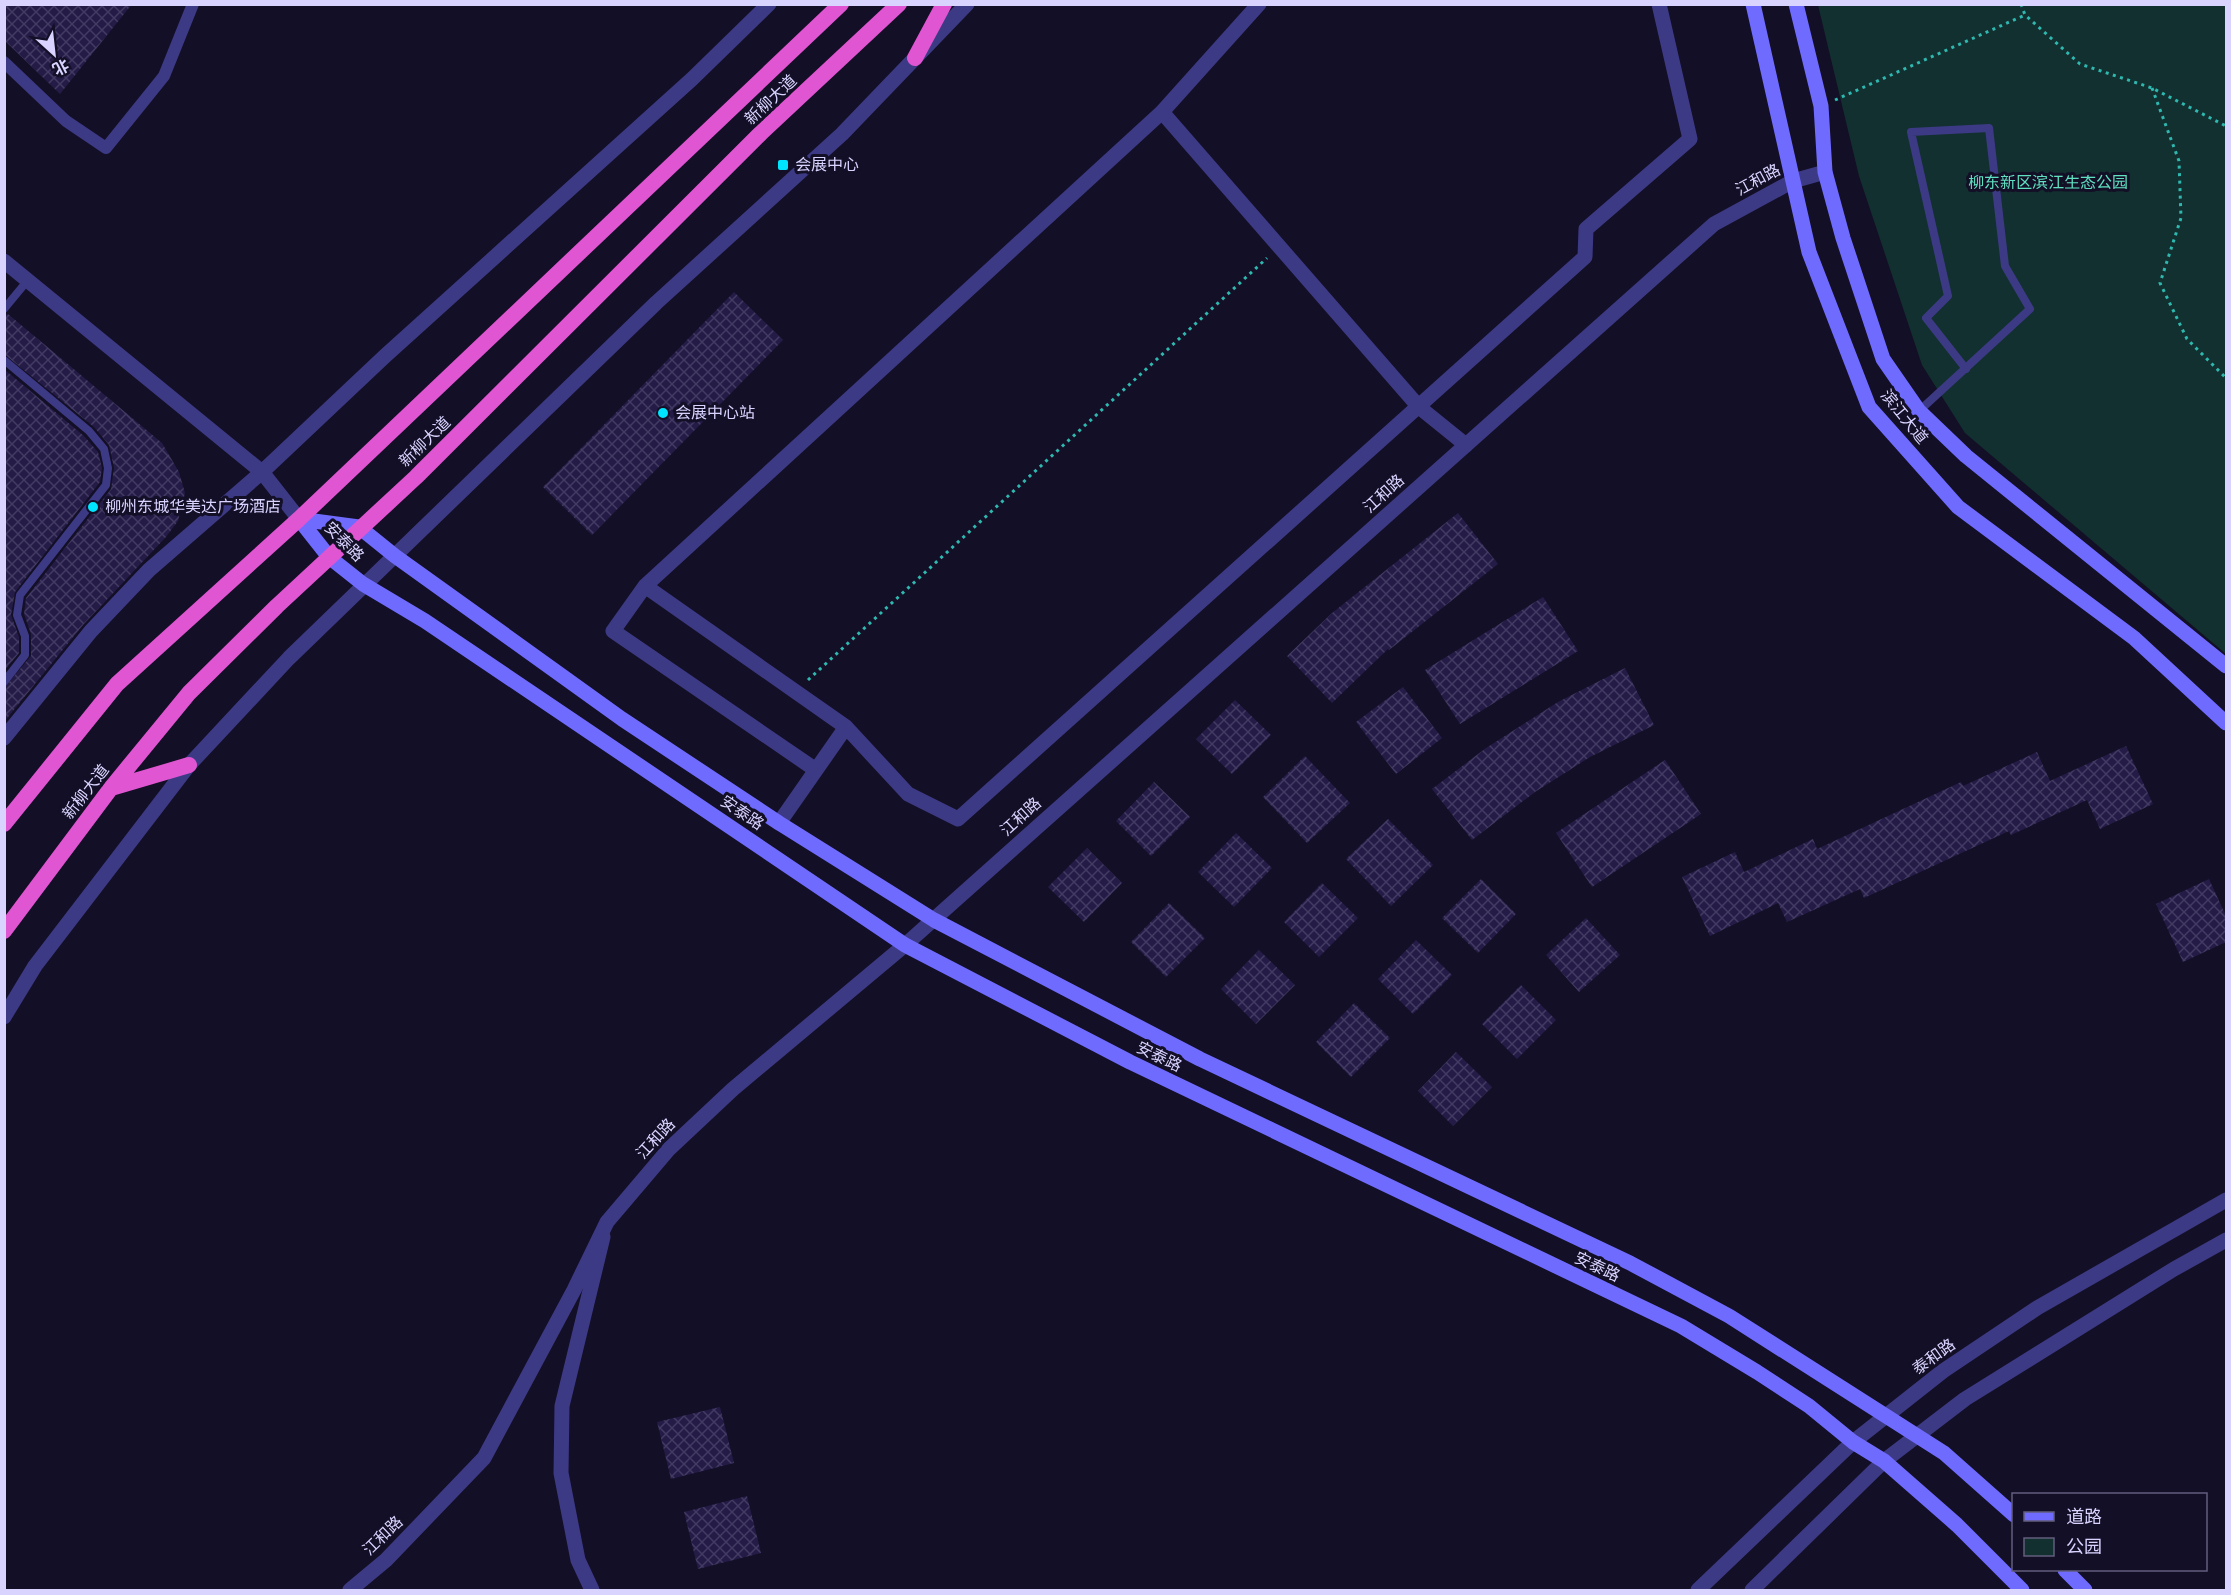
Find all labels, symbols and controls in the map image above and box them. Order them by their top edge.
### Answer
north arrow [24,24,84,84]
text: 北 [49,54,72,79]
street label: 新柳大道 [741,71,801,129]
place label: 会展中心 [795,155,859,175]
marker: 会展中心 [776,158,790,172]
street label: 江和路 [1732,160,1784,200]
park label: 柳东新区滨江生态公园 [1968,173,2128,193]
street label: 滨江大道 [1876,386,1932,448]
place label: 会展中心站 [675,403,755,423]
marker: 会展中心站 [656,406,670,420]
street label: 新柳大道 [395,413,455,471]
street label: 江和路 [1359,471,1409,517]
place label: 柳州东城华美达广场酒店 [105,497,281,517]
marker: 柳州东城华美达广场酒店 [86,500,100,514]
street label: 安泰路 [320,518,368,566]
street label: 新柳大道 [58,761,114,823]
street label: 安泰路 [717,791,767,835]
street label: 江和路 [996,794,1046,840]
street label: 安泰路 [1133,1037,1185,1077]
street label: 江和路 [632,1115,680,1163]
street label: 安泰路 [1571,1248,1623,1286]
street label: 泰和路 [1909,1335,1959,1379]
legend [2012,1493,2207,1571]
text: 道路 [2066,1506,2102,1528]
street label: 江和路 [359,1512,407,1560]
text: 公园 [2066,1536,2102,1558]

